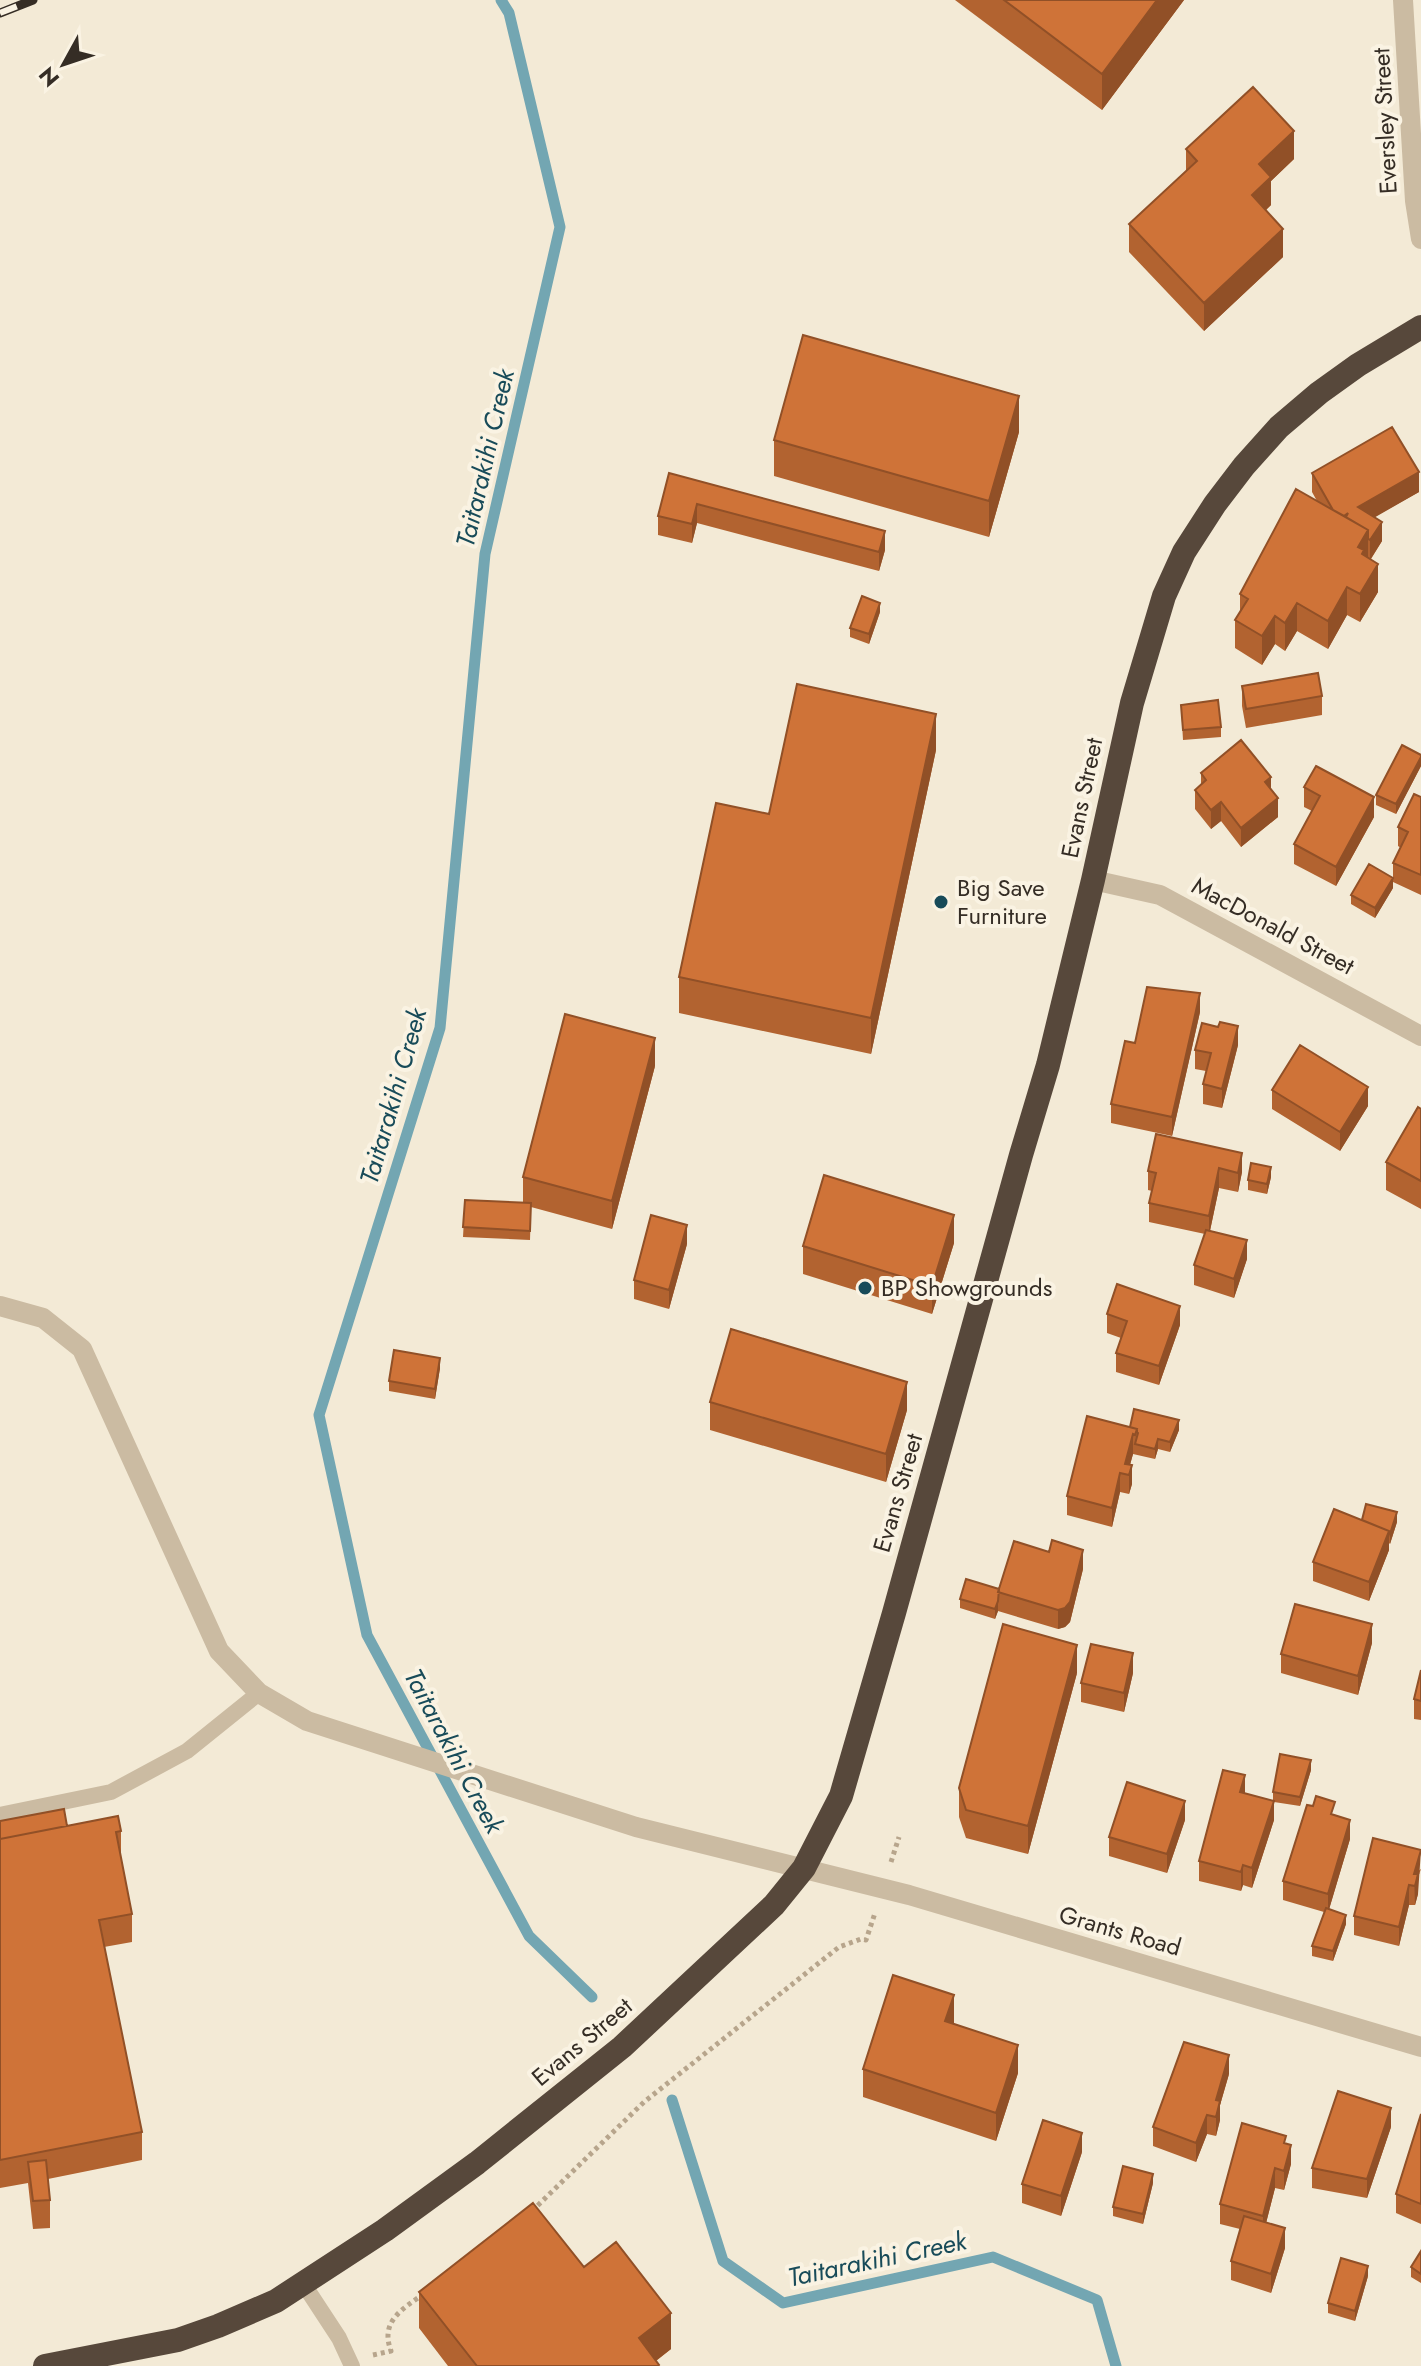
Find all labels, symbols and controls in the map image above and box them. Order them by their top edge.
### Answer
north arrow [24,24,104,104]
street label: Eversley Street [1363,47,1406,195]
text: N [31,60,67,94]
water label: Taitarakihi Creek [446,363,524,551]
street label: Evans Street [1052,734,1111,861]
street label: MacDonald Street [1186,868,1361,983]
place label: Big Save Furniture [957,870,1047,933]
marker: Big Save Furniture [932,893,950,911]
water label: Taitarakihi Creek [350,1002,437,1188]
place label: BP Showgrounds [881,1270,1052,1305]
marker: BP Showgrounds [856,1279,874,1297]
street label: Evans Street [864,1429,931,1556]
water label: Taitarakihi Creek [395,1662,514,1842]
street label: Grants Road [1055,1896,1185,1965]
street label: Evans Street [524,1989,640,2094]
water label: Taitarakihi Creek [784,2221,972,2296]

